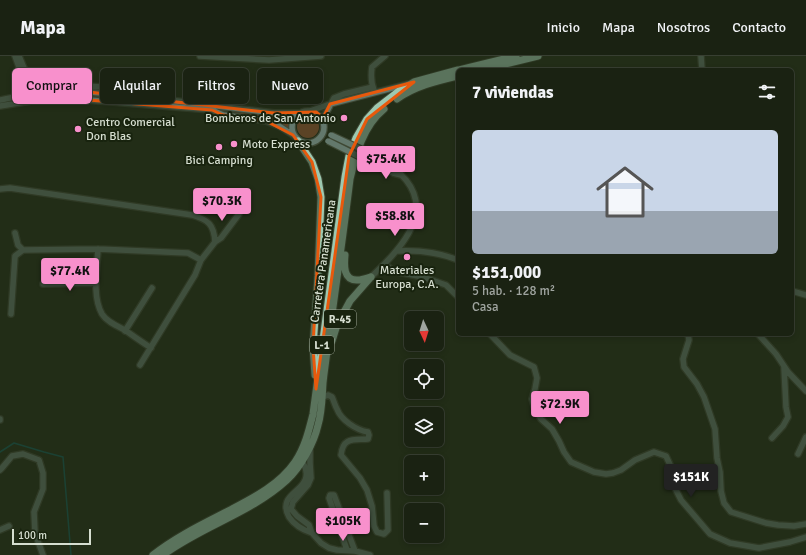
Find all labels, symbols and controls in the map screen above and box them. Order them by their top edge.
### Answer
text: Mapa [20,16,66,40]
text: Inicio [547,19,580,36]
text: Mapa [602,19,635,36]
text: Nosotros [657,19,710,36]
text: Contacto [732,19,786,36]
chip: Comprar [12,68,92,104]
chip: Alquilar [100,68,175,104]
chip: Filtros [183,68,249,104]
chip: Nuevo [257,68,323,104]
icon: filters [756,81,778,103]
text: 7 viviendas [472,82,554,103]
place label: Bomberos de San Antonio [205,111,336,126]
marker: Bomberos de San Antonio [339,113,349,123]
place label: Centro Comercial Don Blas [86,115,175,144]
marker: Centro Comercial Don Blas [73,124,83,134]
place label: Moto Express [242,137,310,152]
marker: Moto Express [229,139,239,149]
marker: Bici Camping [214,142,224,152]
pin: $75.4K [353,146,419,180]
text: $75.4K [366,151,406,167]
place label: Bici Camping [185,153,253,168]
icon: home [589,156,661,228]
pin: $70.3K [189,188,255,222]
text: $70.3K [202,193,242,209]
street label: Carretera Panamericana [307,199,340,324]
pin: $58.8K [362,203,428,237]
text: $58.8K [375,208,415,224]
marker: Materiales Europa, C.A. [402,252,412,262]
pin: $77.4K [37,258,103,292]
text: $151,000 [472,262,541,283]
text: $77.4K [50,263,90,279]
place label: Materiales Europa, C.A. [375,263,439,292]
text: 5 hab. · 128 m² [472,283,555,299]
text: Casa [472,299,499,315]
road number: R-45 [324,310,356,328]
north arrow [404,311,444,351]
map controls [404,311,444,543]
road number: L-1 [310,336,334,354]
button: locate [404,359,444,399]
pin: $72.9K [527,391,593,425]
text: $72.9K [540,396,580,412]
button: layers [404,407,444,447]
button: + [404,455,444,495]
pin: $151K [663,464,719,498]
text: $151K [673,469,709,485]
button: − [404,503,444,543]
pin: $105K [315,508,371,542]
text: $105K [325,513,361,529]
scale bar [12,527,91,546]
text: 100 m [18,529,47,542]

